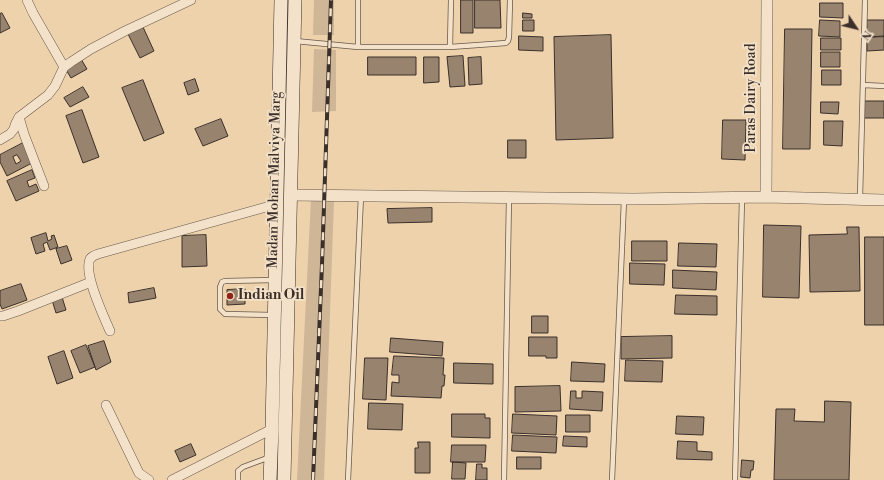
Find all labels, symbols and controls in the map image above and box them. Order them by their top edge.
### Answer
north arrow [836,8,876,48]
text: N [858,27,874,42]
street label: Paras Dairy Road [744,43,760,153]
street label: Madan Mohan Malviya Marg [265,91,285,269]
place label: Indian Oil [238,288,304,304]
marker: Indian Oil [225,291,235,301]

